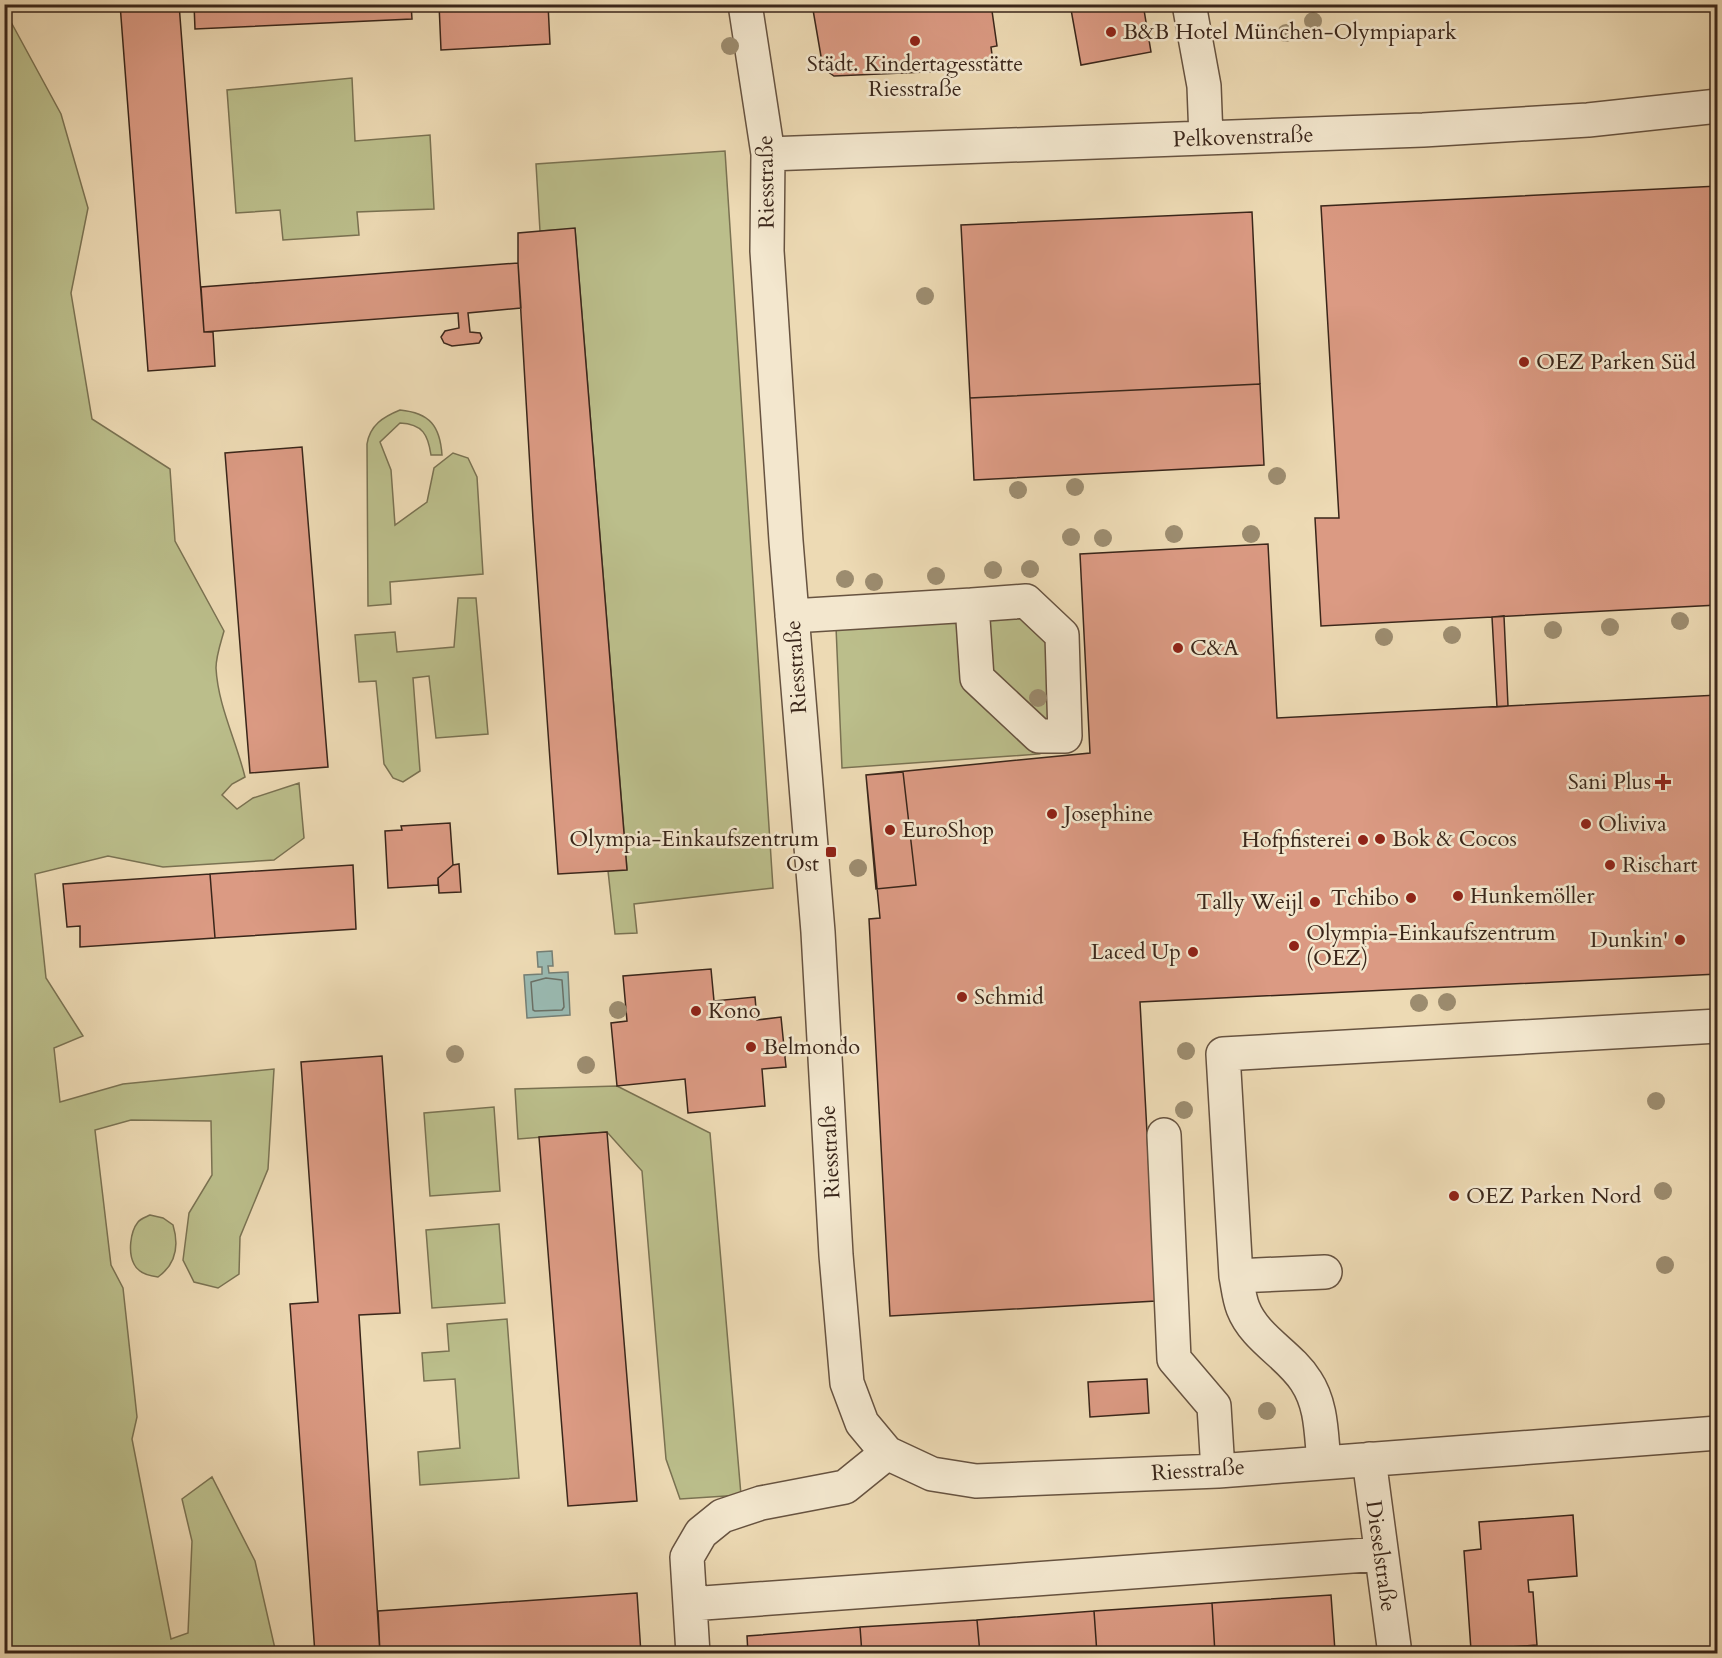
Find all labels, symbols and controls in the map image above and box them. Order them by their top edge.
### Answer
place label: B&B Hotel München-Olympiapark [1123,17,1457,47]
marker: B&B Hotel München-Olympiapark [1104,25,1118,39]
marker: Städt. Kindertagesstätte Riesstraße [908,34,922,48]
place label: Städt. Kindertagesstätte Riesstraße [807,49,1023,104]
street label: Pelkovenstraße [1172,120,1314,154]
street label: Riesstraße [750,135,782,229]
place label: OEZ Parken Süd [1536,347,1696,377]
marker: OEZ Parken Süd [1517,355,1531,369]
street label: Riesstraße [778,619,814,715]
place label: C&A [1190,633,1239,663]
marker: C&A [1171,641,1185,655]
place label: Sani Plus [1568,767,1651,797]
marker: Sani Plus [1656,775,1670,789]
place label: Josephine [1061,799,1153,829]
marker: Josephine [1045,807,1059,821]
place label: Oliviva [1598,809,1667,839]
place label: EuroShop [902,815,994,845]
marker: Oliviva [1579,817,1593,831]
marker: EuroShop [883,823,897,837]
place label: Olympia-Einkaufszentrum Ost [569,824,819,879]
place label: Bok & Cocos [1392,824,1517,854]
place label: Hofpfisterei [1241,825,1351,855]
marker: Bok & Cocos [1373,832,1387,846]
marker: Hofpfisterei [1356,833,1370,847]
marker: Olympia-Einkaufszentrum Ost [824,845,838,859]
place label: Rischart [1622,850,1697,880]
marker: Rischart [1603,858,1617,872]
place label: Hunkemöller [1470,881,1595,911]
place label: Tchibo [1331,883,1399,913]
place label: Tally Weijl [1196,887,1303,917]
marker: Hunkemöller [1451,889,1465,903]
marker: Tchibo [1404,891,1418,905]
marker: Tally Weijl [1308,895,1322,909]
place label: Olympia-Einkaufszentrum (OEZ) [1306,918,1556,973]
place label: Dunkin' [1590,925,1668,955]
marker: Dunkin' [1673,933,1687,947]
place label: Laced Up [1091,937,1181,967]
marker: Olympia-Einkaufszentrum (OEZ) [1287,939,1301,953]
marker: Laced Up [1186,945,1200,959]
place label: Schmid [974,982,1044,1012]
marker: Schmid [955,990,969,1004]
place label: Kono [708,996,761,1026]
marker: Kono [689,1004,703,1018]
place label: Belmondo [763,1032,860,1062]
marker: Belmondo [744,1040,758,1054]
street label: Riesstraße [813,1104,847,1200]
place label: OEZ Parken Nord [1466,1181,1642,1211]
marker: OEZ Parken Nord [1447,1189,1461,1203]
street label: Riesstraße [1150,1452,1246,1488]
street label: Dieselstraße [1358,1498,1404,1614]

